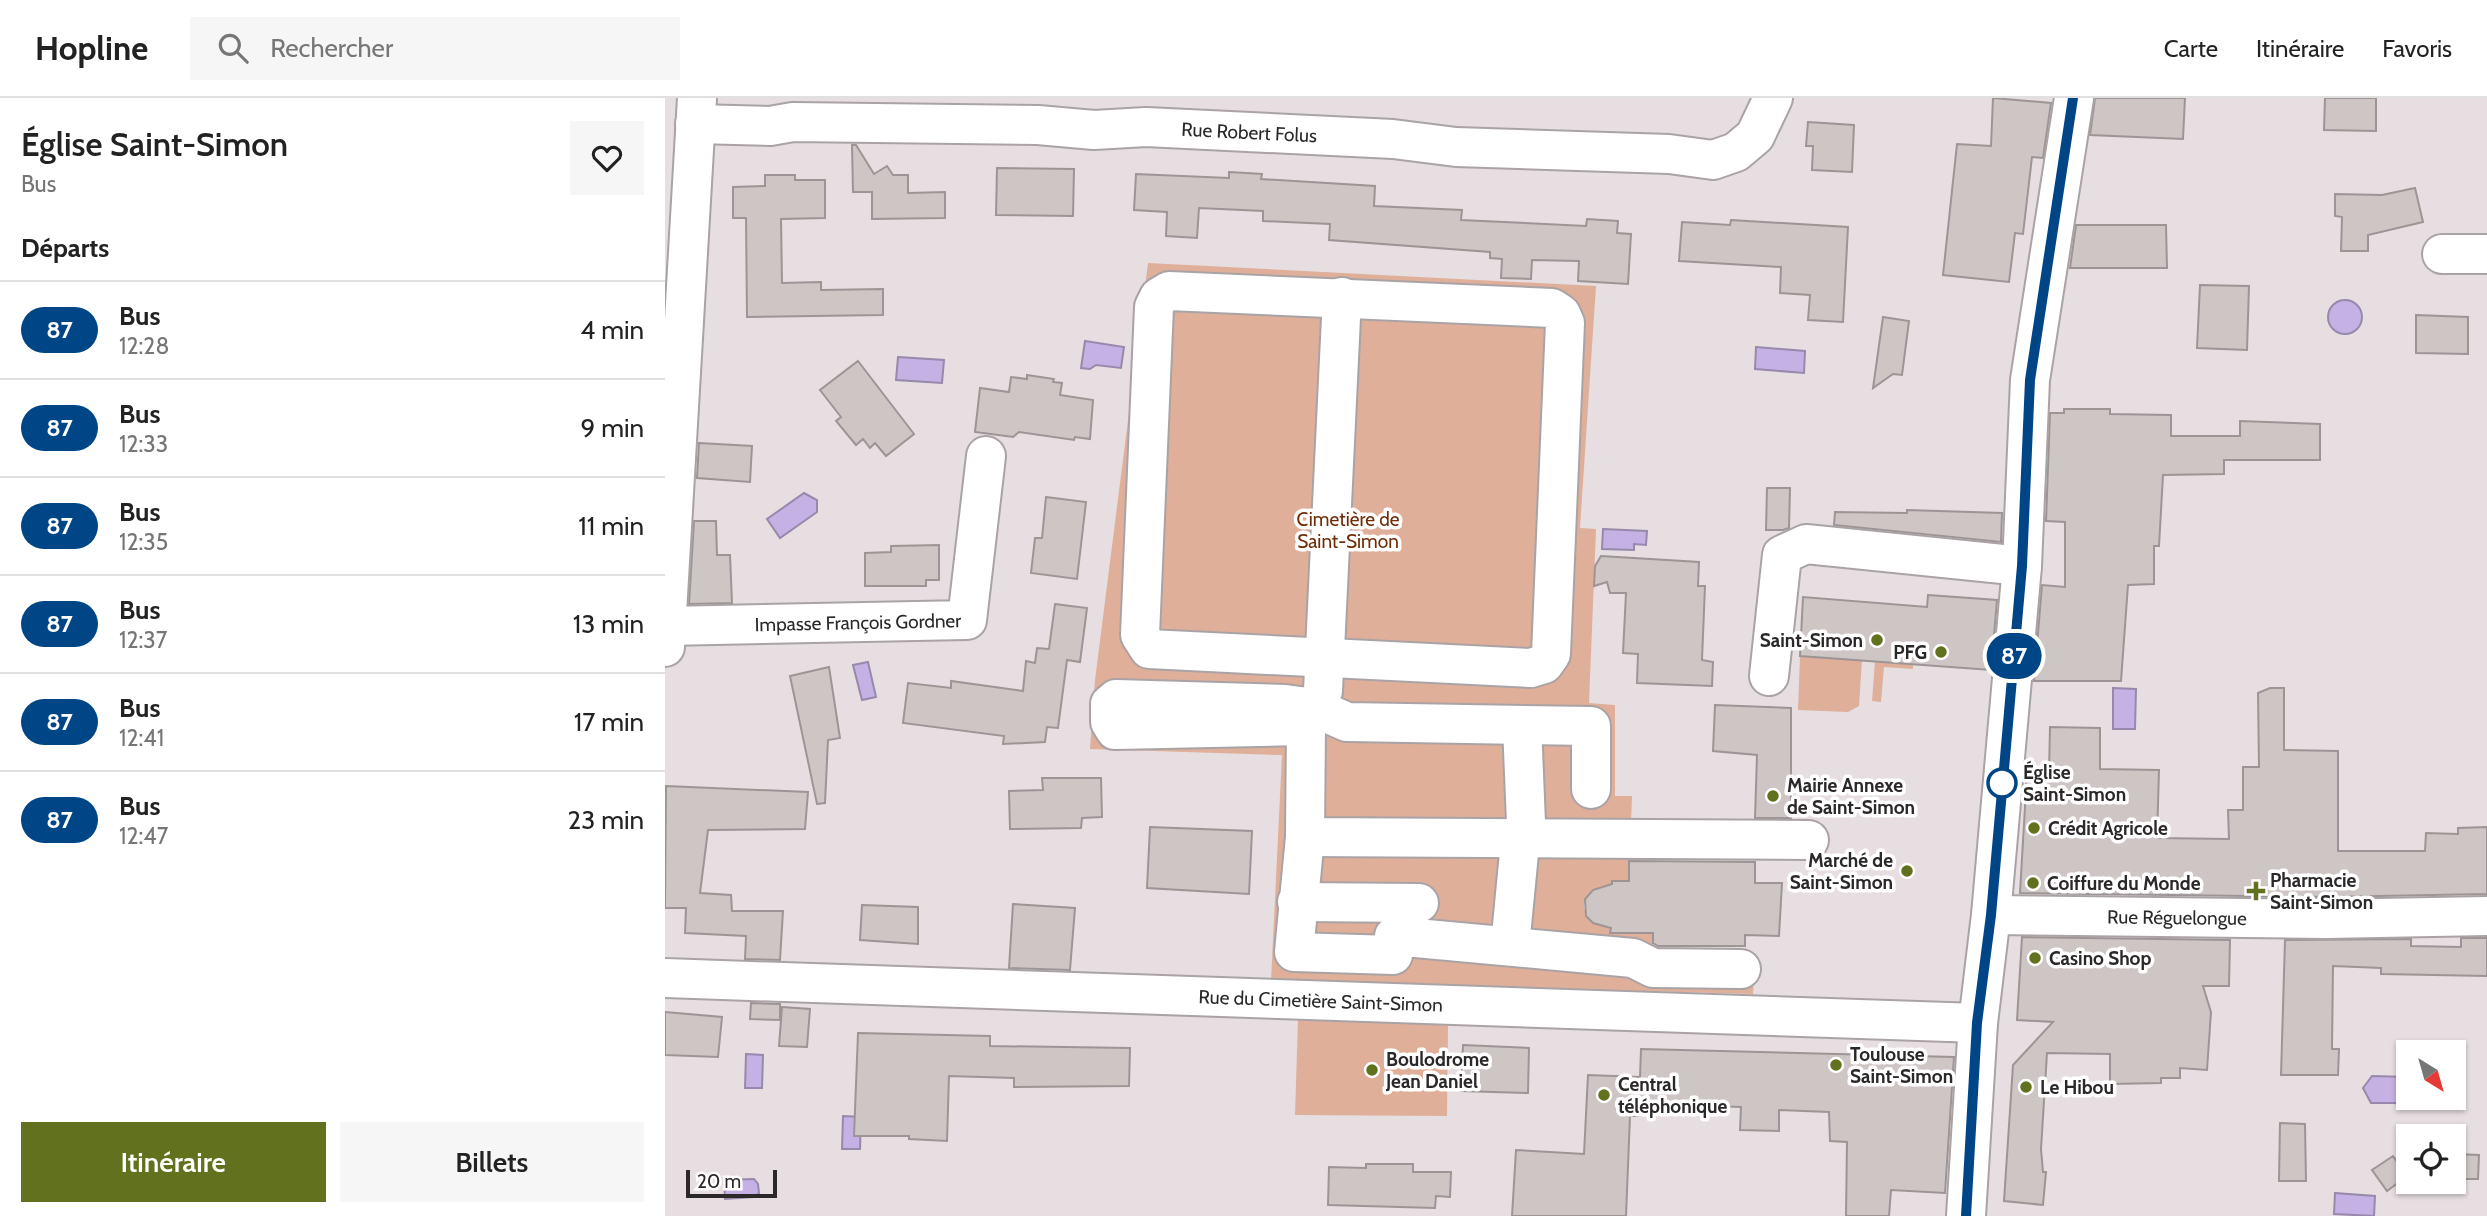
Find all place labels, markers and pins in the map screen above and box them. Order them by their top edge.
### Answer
place label: Saint-Simon [1760,629,1863,652]
marker: Saint-Simon [1869,632,1885,648]
place label: PFG [1893,641,1927,664]
marker: PFG [1933,644,1949,660]
place label: Église Saint-Simon [2023,760,2126,806]
marker: Église Saint-Simon [1987,768,2017,798]
place label: Mairie Annexe de Saint-Simon [1787,774,1915,819]
marker: Mairie Annexe de Saint-Simon [1765,788,1781,804]
place label: Crédit Agricole [2048,817,2168,840]
marker: Crédit Agricole [2026,820,2042,836]
place label: Marché de Saint-Simon [1790,849,1893,894]
marker: Marché de Saint-Simon [1899,863,1915,879]
place label: Pharmacie Saint-Simon [2270,869,2373,914]
place label: Coiffure du Monde [2047,872,2201,895]
marker: Coiffure du Monde [2025,875,2041,891]
marker: Pharmacie Saint-Simon [2248,883,2264,899]
place label: Casino Shop [2049,947,2151,970]
marker: Casino Shop [2027,950,2043,966]
place label: Toulouse Saint-Simon [1850,1043,1953,1088]
place label: Boulodrome Jean Daniel [1385,1048,1489,1093]
marker: Toulouse Saint-Simon [1828,1057,1844,1073]
marker: Boulodrome Jean Daniel [1364,1062,1380,1078]
place label: Central téléphonique [1618,1073,1728,1118]
place label: Le Hibou [2040,1076,2114,1099]
marker: Le Hibou [2018,1079,2034,1095]
marker: Central téléphonique [1596,1087,1612,1103]

